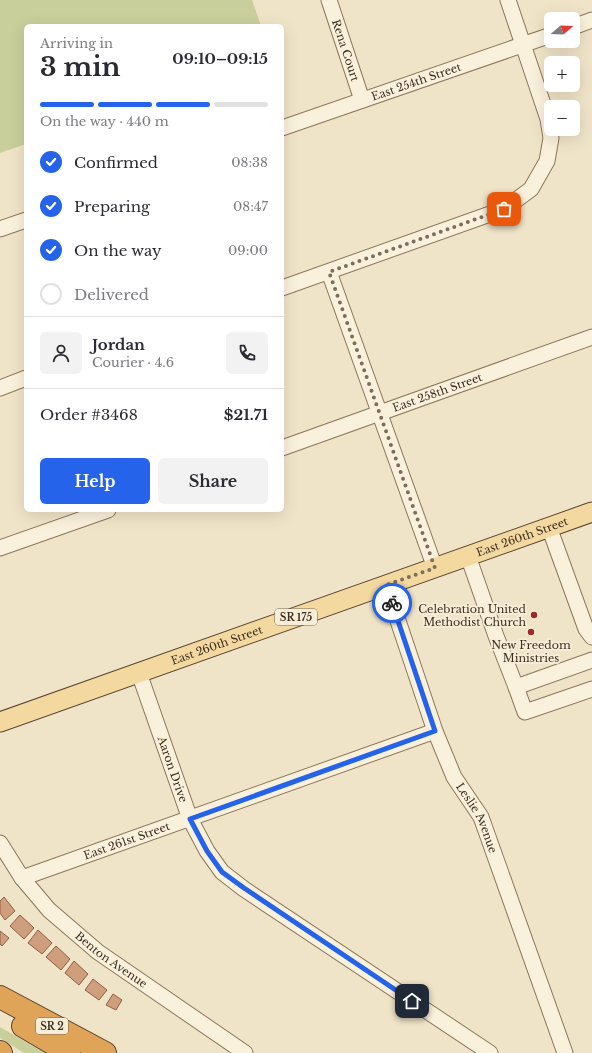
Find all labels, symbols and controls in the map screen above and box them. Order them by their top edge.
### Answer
north arrow [544,12,580,48]
map controls [544,12,580,136]
street label: Rena Court [329,18,363,84]
text: Arriving in [40,35,113,52]
text: 09:10–09:15 [172,49,268,68]
text: 3 min [40,51,121,83]
button: + [544,56,580,92]
street label: East 254th Street [369,59,464,104]
button: − [544,100,580,136]
text: On the way · 440 m [40,113,169,130]
icon: check [40,151,62,173]
text: Confirmed [74,153,158,172]
text: 08:38 [231,154,268,171]
pin [487,192,521,226]
icon: check [40,195,62,217]
text: Preparing [74,197,150,216]
text: 08:47 [233,198,268,215]
icon: bag [493,198,515,220]
icon: check [40,239,62,261]
text: On the way [74,241,162,260]
text: 09:00 [228,242,268,259]
text: Delivered [74,285,149,304]
button: person [40,332,82,374]
button: phone [226,332,268,374]
text: Jordan [92,335,145,354]
text: Courier · 4.6 [92,354,174,371]
street label: East 258th Street [391,370,485,415]
text: Order #3468 [40,405,138,424]
text: $21.71 [224,405,268,424]
button: Help [40,458,150,504]
button: Share [158,458,268,504]
street label: East 260th Street [474,514,571,559]
courier [372,583,412,623]
icon: bike [381,592,403,614]
place label: Celebration United Methodist Church [418,602,527,629]
road number: SR 175 [275,609,317,625]
marker: Celebration United Methodist Church [529,610,539,620]
street label: East 260th Street [169,622,265,668]
marker: New Freedom Ministries [526,627,536,637]
place label: New Freedom Ministries [491,638,571,665]
street label: Aaron Drive [154,733,191,804]
street label: Leslie Avenue [453,780,500,855]
street label: East 261st Street [81,819,172,863]
street label: Benton Avenue [72,929,150,991]
pin [395,984,429,1018]
icon: home [401,990,423,1012]
road number: SR 2 [36,1018,68,1034]

